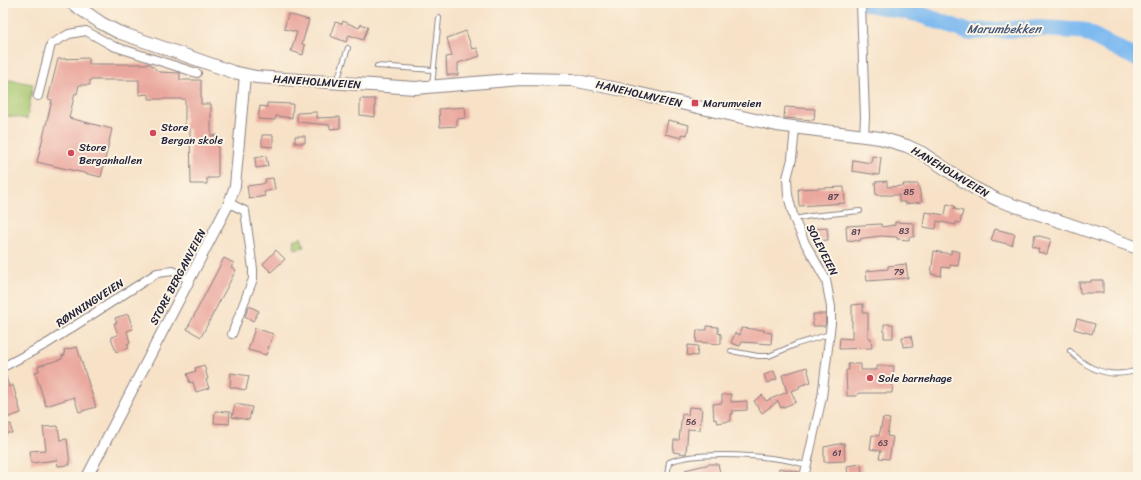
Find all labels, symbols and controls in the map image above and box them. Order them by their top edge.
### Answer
water label: Marumbekken [967,18,1042,40]
street label: HANEHOLMVEIEN [272,69,362,95]
street label: HANEHOLMVEIEN [594,75,684,113]
place label: Marumveien [703,94,761,113]
marker: Marumveien [690,98,700,108]
place label: Store Bergan skole [161,118,223,150]
marker: Store Bergan skole [148,128,158,138]
place label: Store Berganhallen [79,138,142,170]
street label: HANEHOLMVEIEN [907,141,993,203]
marker: Store Berganhallen [66,148,76,158]
house number: 85 [904,184,915,200]
house number: 87 [828,189,839,205]
street label: SOLEVEIEN [801,221,843,280]
house number: 83 [899,223,909,239]
house number: 81 [851,224,861,240]
street label: STORE BERGANVEIEN [145,225,212,329]
house number: 79 [894,264,905,280]
street label: RØNNINGVEIEN [52,274,128,332]
place label: Sole barnehage [878,369,952,388]
marker: Sole barnehage [865,373,875,383]
house number: 56 [686,414,696,430]
house number: 63 [878,435,888,451]
house number: 61 [833,445,842,461]

